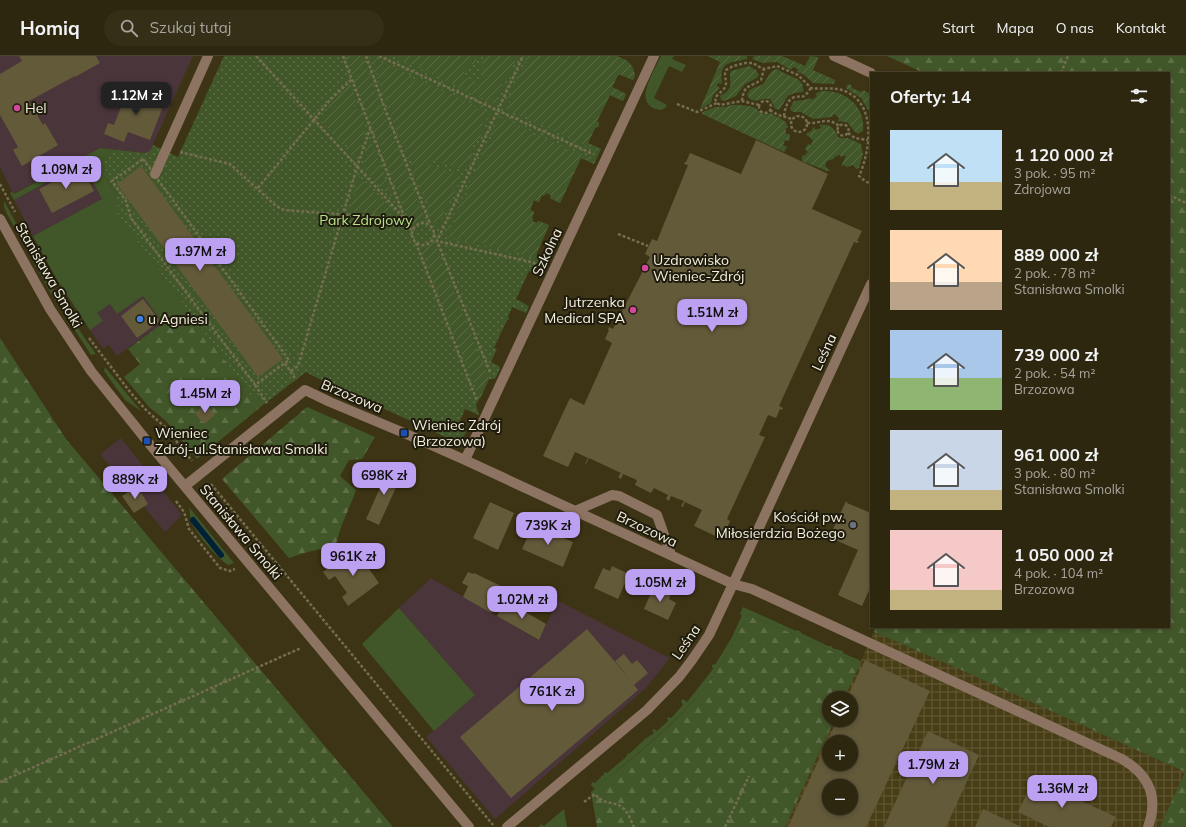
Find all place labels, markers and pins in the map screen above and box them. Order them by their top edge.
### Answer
pin: 1.12M zł [95,82,177,116]
place label: Hel [25,99,47,117]
marker: Hel [12,103,22,113]
pin: 1.09M zł [25,156,107,190]
pin: 1.97M zł [159,238,241,272]
place label: Uzdrowisko Wieniec-Zdrój [653,251,744,285]
marker: Uzdrowisko Wieniec-Zdrój [640,263,650,273]
place label: Jutrzenka Medical SPA [544,293,626,327]
pin: 1.51M zł [671,299,753,333]
marker: Jutrzenka Medical SPA [628,305,638,315]
place label: u Agniesi [148,310,208,328]
marker: u Agniesi [135,314,145,324]
pin: 1.45M zł [164,380,246,414]
place label: Wieniec Zdrój (Brzozowa) [412,416,501,450]
place label: Wieniec Zdrój-ul.Stanisława Smolki [155,424,328,458]
marker: Wieniec Zdrój (Brzozowa) [399,428,409,438]
marker: Wieniec Zdrój-ul.Stanisława Smolki [142,436,152,446]
pin: 698K zł [347,462,421,496]
pin: 889K zł [98,466,172,500]
place label: Kościół pw. Miłosierdzia Bożego [716,508,845,542]
pin: 739K zł [511,512,585,546]
marker: Kościół pw. Miłosierdzia Bożego [848,520,858,530]
pin: 961K zł [316,543,390,577]
pin: 1.05M zł [619,569,701,603]
pin: 1.02M zł [481,586,563,620]
pin: 761K zł [515,678,589,712]
pin: 1.79M zł [892,751,974,785]
pin: 1.36M zł [1021,775,1103,809]

